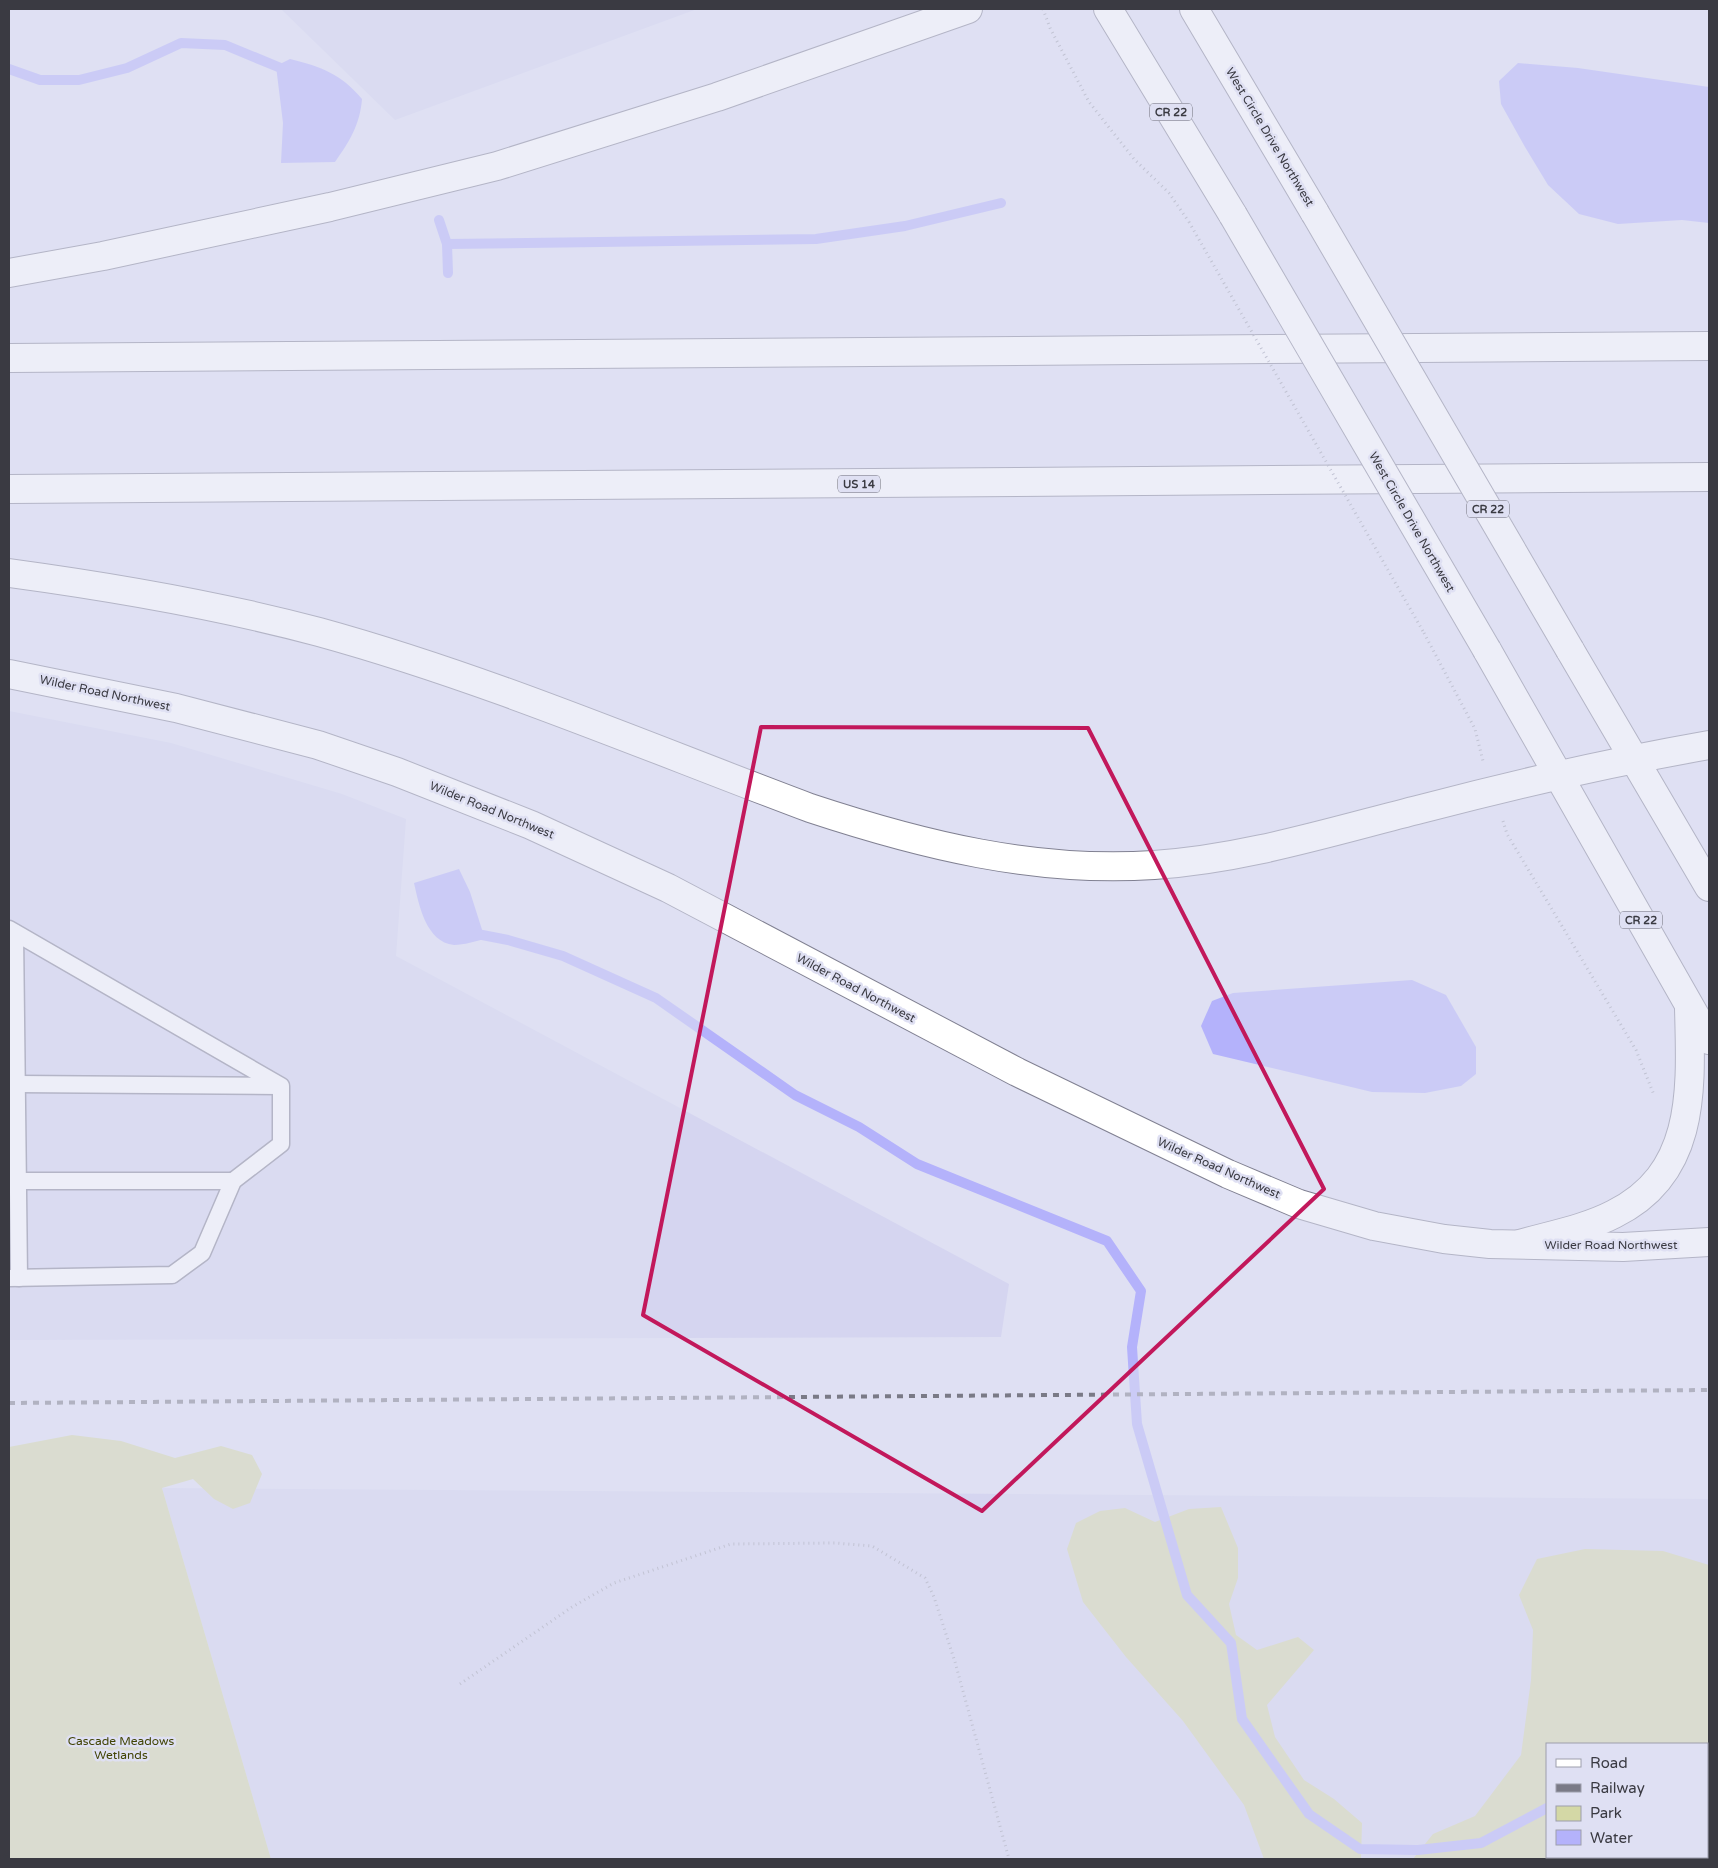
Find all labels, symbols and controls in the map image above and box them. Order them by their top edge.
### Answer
street label: West Circle Drive Northwest [1223,65,1317,209]
road number: CR 22 [1150,104,1192,120]
street label: West Circle Drive Northwest [1366,450,1458,595]
road number: US 14 [838,476,880,492]
road number: CR 22 [1467,500,1509,518]
street label: Wilder Road Northwest [38,672,172,714]
street label: Wilder Road Northwest [428,779,557,842]
road number: CR 22 [1620,912,1662,928]
street label: Wilder Road Northwest [794,951,918,1026]
street label: Wilder Road Northwest [1155,1135,1283,1202]
street label: Wilder Road Northwest [1545,1238,1678,1252]
park label: Cascade Meadows Wetlands [68,1734,174,1762]
legend [1546,1743,1708,1858]
text: Road [1590,1754,1628,1772]
text: Railway [1590,1779,1645,1797]
text: Park [1590,1804,1622,1822]
text: Water [1590,1829,1633,1847]

